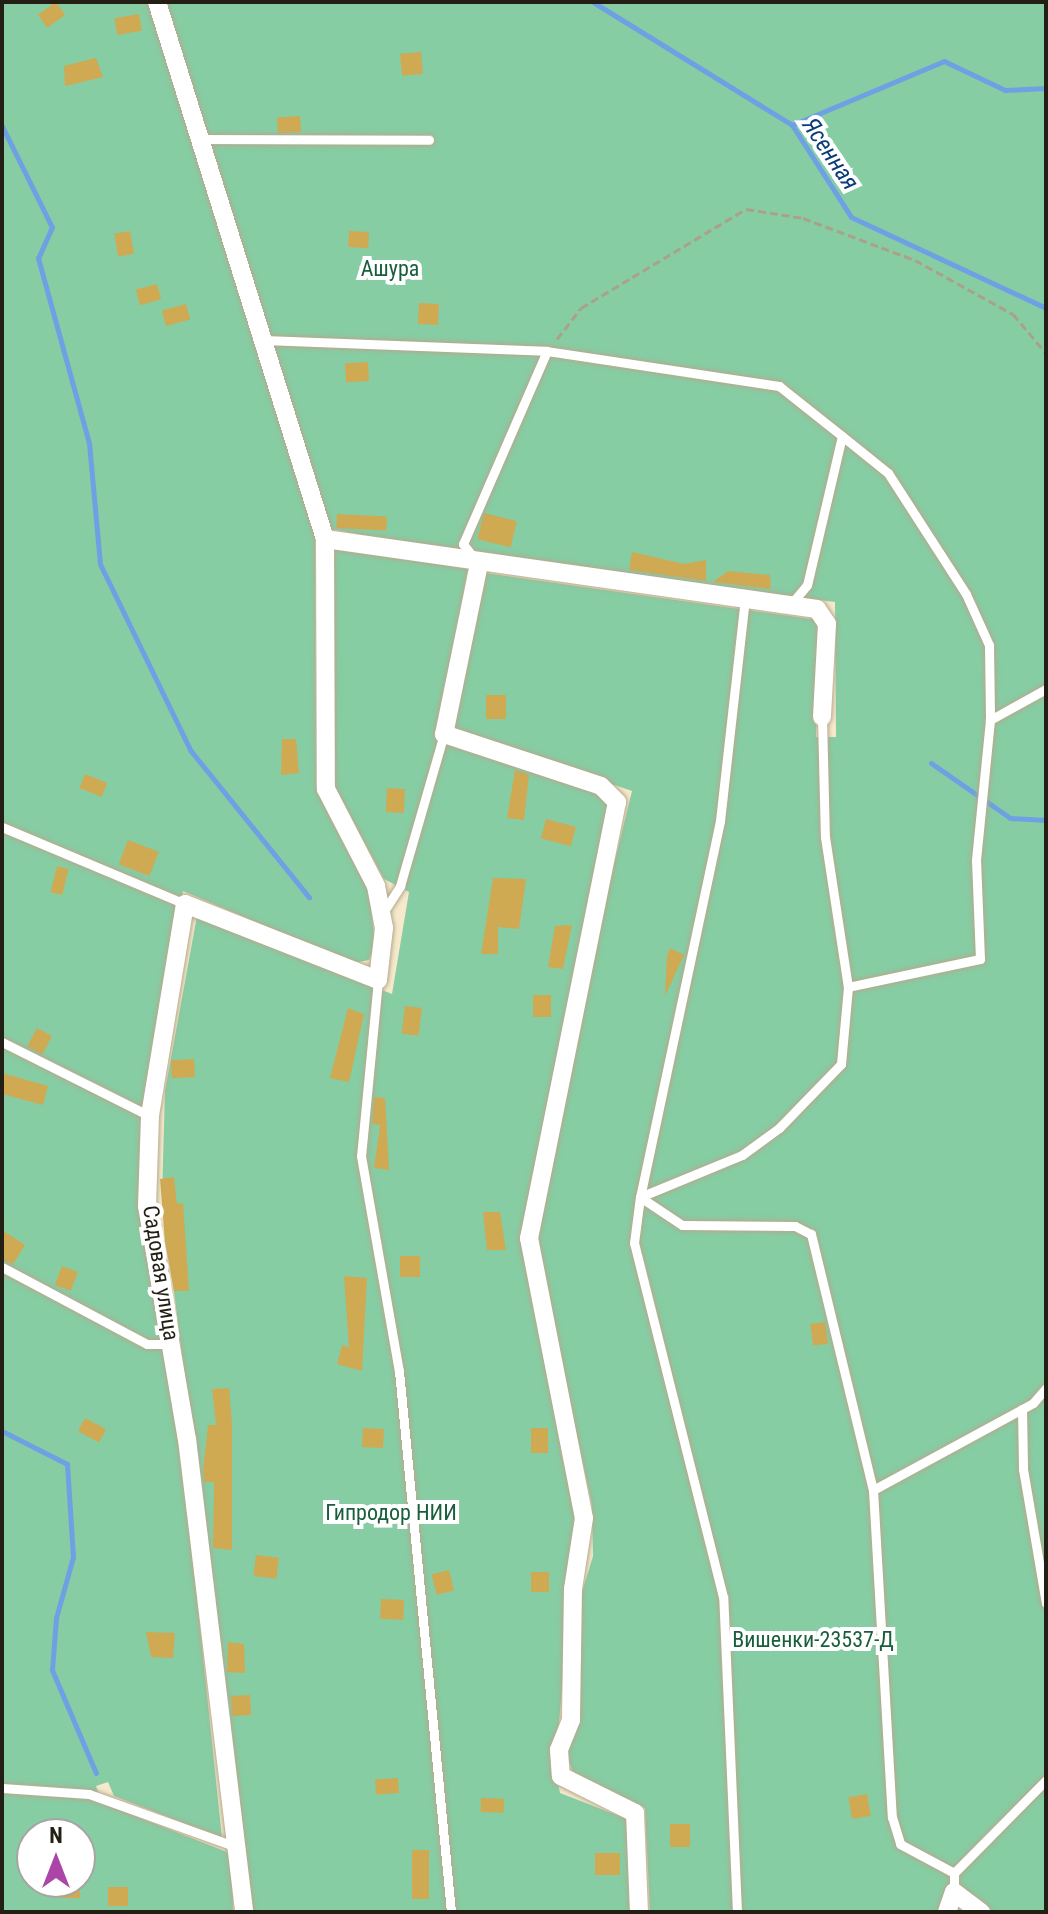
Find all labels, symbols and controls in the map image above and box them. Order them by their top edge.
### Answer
water label: Ясенная [795,112,865,196]
park label: Ашура [361,256,419,282]
street label: Садовая улица [137,1204,185,1342]
park label: Гипродор НИИ [325,1500,457,1526]
park label: Вишенки-23537-Д [732,1627,894,1653]
north arrow [16,1818,96,1898]
text: N [49,1823,63,1848]

